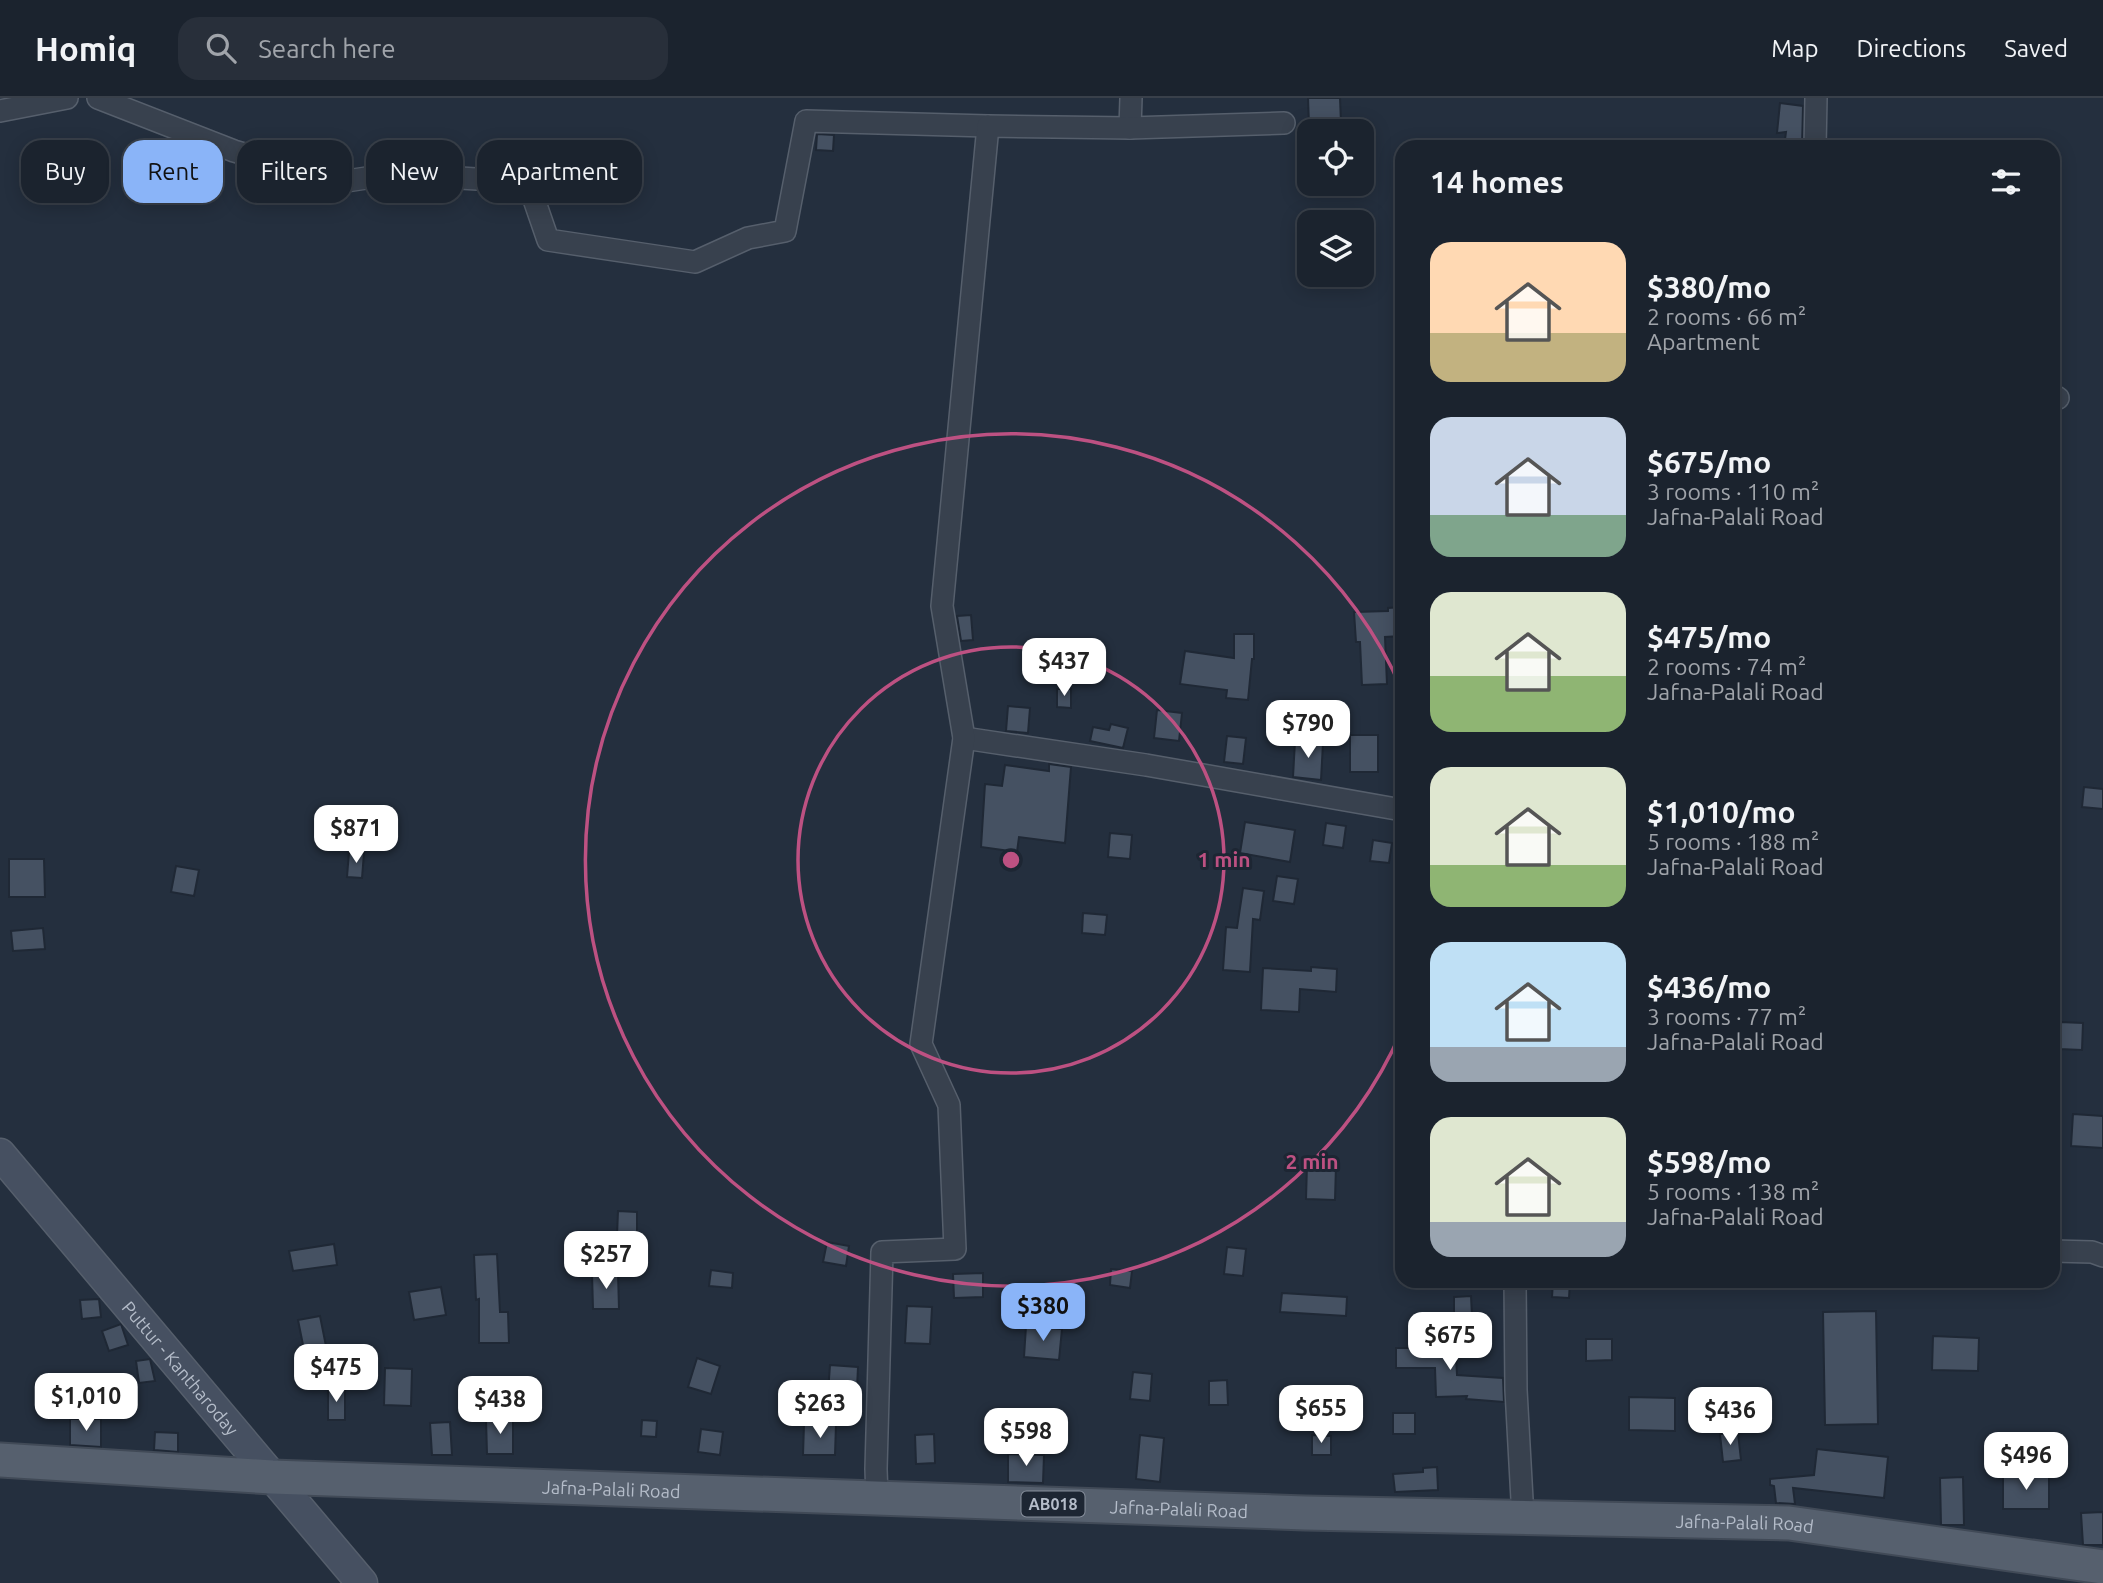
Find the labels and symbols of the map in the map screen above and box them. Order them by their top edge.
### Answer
pin: $437 [1023,638,1105,698]
pin: $790 [1267,700,1349,760]
pin: $871 [315,806,397,865]
text: 1 min [1197,847,1251,871]
centre of rings [999,848,1023,872]
text: 2 min [1285,1149,1339,1173]
pin: $257 [565,1232,647,1291]
pin: $380 [1002,1284,1084,1343]
street label: Puttur - Kantharoday [119,1297,243,1439]
pin: $675 [1409,1312,1491,1372]
pin: $475 [295,1344,377,1404]
pin: $1,010 [29,1374,143,1433]
pin: $438 [459,1376,541,1436]
pin: $263 [779,1380,861,1440]
pin: $655 [1280,1386,1362,1445]
pin: $436 [1689,1388,1771,1447]
pin: $598 [985,1408,1067,1468]
pin: $496 [1985,1432,2067,1492]
street label: Jafna-Palali Road [542,1476,681,1501]
road number: AB018 [1021,1492,1084,1516]
street label: Jafna-Palali Road [1109,1496,1248,1521]
street label: Jafna-Palali Road [1675,1511,1815,1536]

